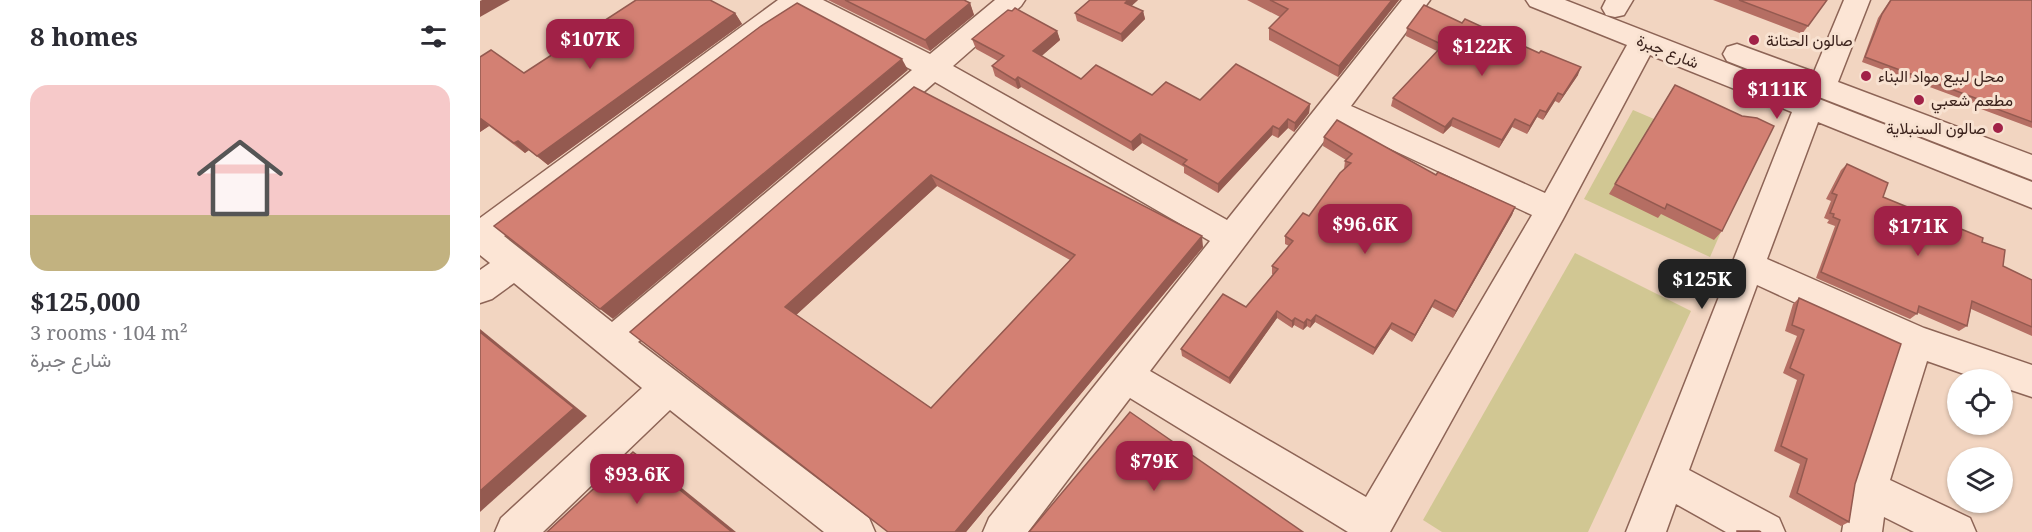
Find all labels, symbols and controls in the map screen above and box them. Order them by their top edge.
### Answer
text: 8 homes [30,18,138,54]
pin: $107K [548,19,632,70]
icon: filters [417,20,450,53]
text: $107K [560,25,620,52]
pin: $122K [1440,26,1524,77]
street label: شارع جبرة [1633,29,1702,74]
place label: صالون الحتانة [1766,29,1853,51]
text: $122K [1452,32,1512,59]
marker: صالون الحتانة [1747,33,1761,47]
place label: محل لبيع مواد البناء [1878,65,2004,88]
pin: $111K [1735,69,1819,120]
marker: محل لبيع مواد البناء [1859,69,1873,83]
text: $111K [1747,75,1807,102]
place label: مطعم شعبي [1931,89,2013,114]
marker: مطعم شعبي [1912,93,1926,107]
place label: صالون السنبلاية [1886,117,1986,139]
marker: صالون السنبلاية [1991,121,2005,135]
icon: home [186,124,294,232]
pin: $96.6K [1316,204,1414,255]
pin: $171K [1876,206,1960,257]
text: $96.6K [1332,210,1398,237]
text: $171K [1888,212,1948,239]
pin: $125K [1660,259,1744,310]
text: $125K [1672,265,1732,292]
text: $125,000 [30,283,140,319]
text: 3 rooms · 104 m² [30,319,188,346]
text: شارع جبرة [30,346,111,373]
map controls [1947,369,2013,513]
button: locate [1947,369,2013,435]
pin: $79K [1118,441,1190,492]
text: $79K [1130,447,1178,474]
button: layers [1947,447,2013,513]
pin: $93.6K [588,454,686,505]
text: $93.6K [604,460,670,487]

